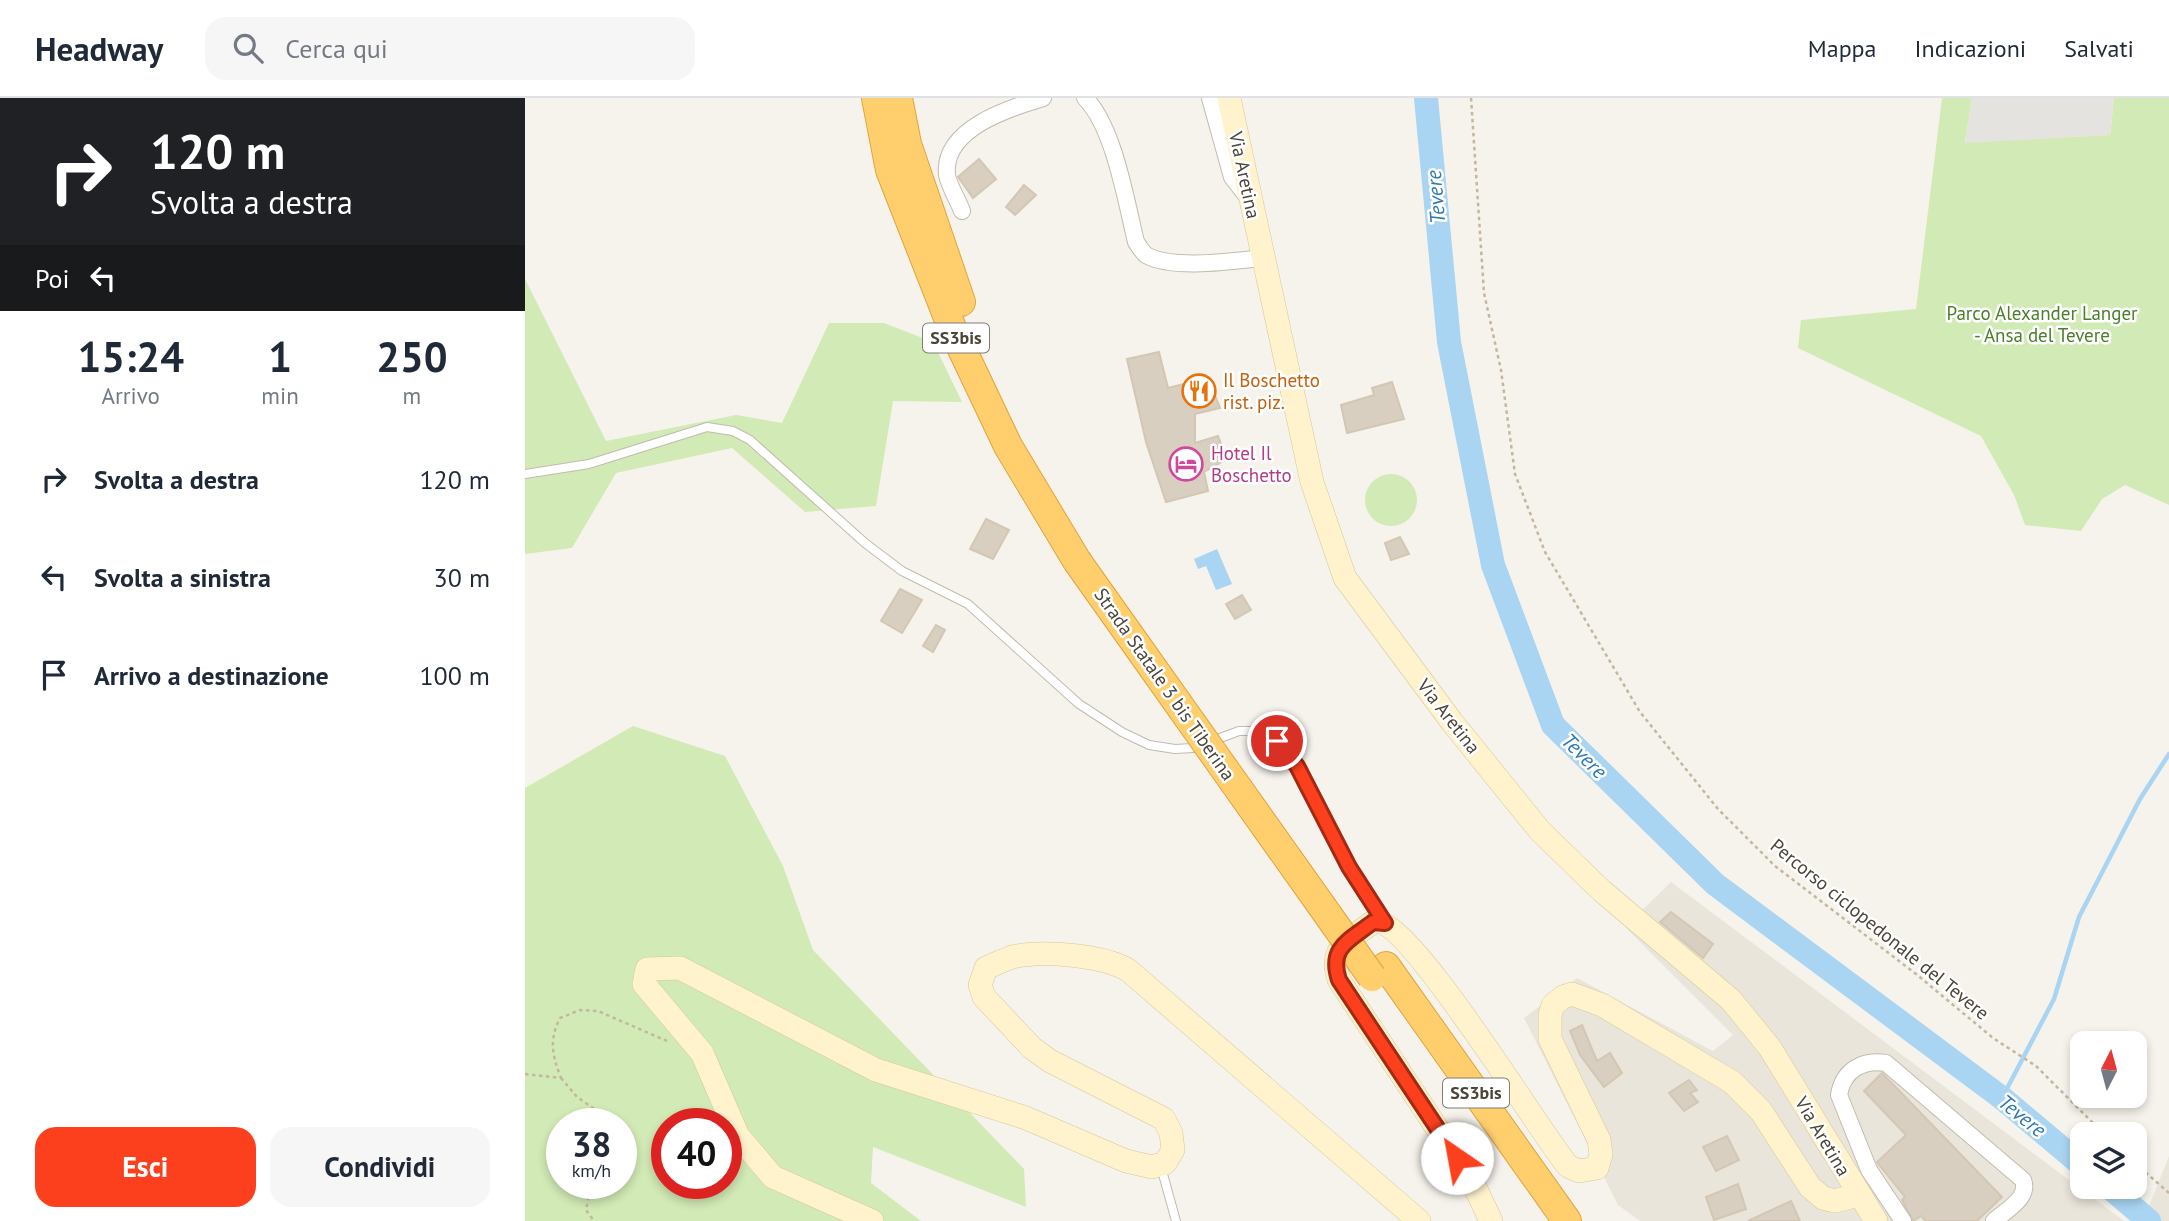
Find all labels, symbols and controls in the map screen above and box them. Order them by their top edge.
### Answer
search box [205,17,695,80]
text: Headway [35,27,163,70]
icon: search [229,29,267,67]
text: Cerca qui [285,32,388,65]
text: Mappa [1808,33,1877,64]
text: Indicazioni [1915,33,2026,64]
text: Salvati [2064,33,2134,64]
text: 120 m [150,119,285,183]
icon: right [35,126,126,217]
street label: Via Aretina [1224,128,1266,221]
water label: Tevere [1420,169,1451,225]
text: Svolta a destra [150,181,353,223]
icon: left [84,259,122,297]
text: Poi [35,262,70,295]
park label: Parco Alexander Langer - Ansa del Tevere [1946,301,2138,347]
road number: SS3bis [923,324,989,352]
text: 15:24 [77,329,184,384]
text: 1 [268,329,292,384]
text: 250 [376,329,448,384]
place label: Il Boschetto rist. piz. [1223,368,1320,414]
restaurant icon: Il Boschetto rist. piz. [1180,372,1218,410]
text: Arrivo [101,381,160,410]
text: min [261,381,299,410]
text: m [403,381,421,410]
place label: Hotel Il Boschetto [1211,441,1292,487]
hotel icon: Hotel Il Boschetto [1167,445,1205,483]
icon: right [35,460,73,498]
text: Svolta a destra [94,463,259,496]
text: 120 m [419,463,490,496]
icon: left [35,558,73,596]
text: Svolta a sinistra [94,561,271,594]
text: 30 m [434,561,490,594]
street label: Strada Statale 3 bis Tiberina [1089,583,1241,785]
icon: arrive [35,656,73,694]
text: Arrivo a destinazione [94,659,329,692]
text: 100 m [419,659,490,692]
street label: Via Aretina [1412,673,1486,758]
pin [1247,711,1307,771]
icon: arrive [1258,722,1296,760]
water label: Tevere [1556,727,1613,784]
street label: Percorso ciclopedonale del Tevere [1766,833,1994,1025]
north arrow [2070,1031,2147,1108]
map controls [2070,1031,2147,1199]
road number: SS3bis [1443,1078,1509,1108]
water label: Tevere [1993,1088,2052,1143]
street label: Via Aretina [1789,1091,1856,1180]
speed limit sign: 40 [651,1108,742,1199]
text: 38 [572,1121,611,1167]
position arrow [1420,1121,1494,1195]
button: layers [2070,1122,2147,1199]
button: Esci [35,1127,256,1207]
button: Condividi [270,1127,490,1207]
text: km/h [572,1159,611,1182]

